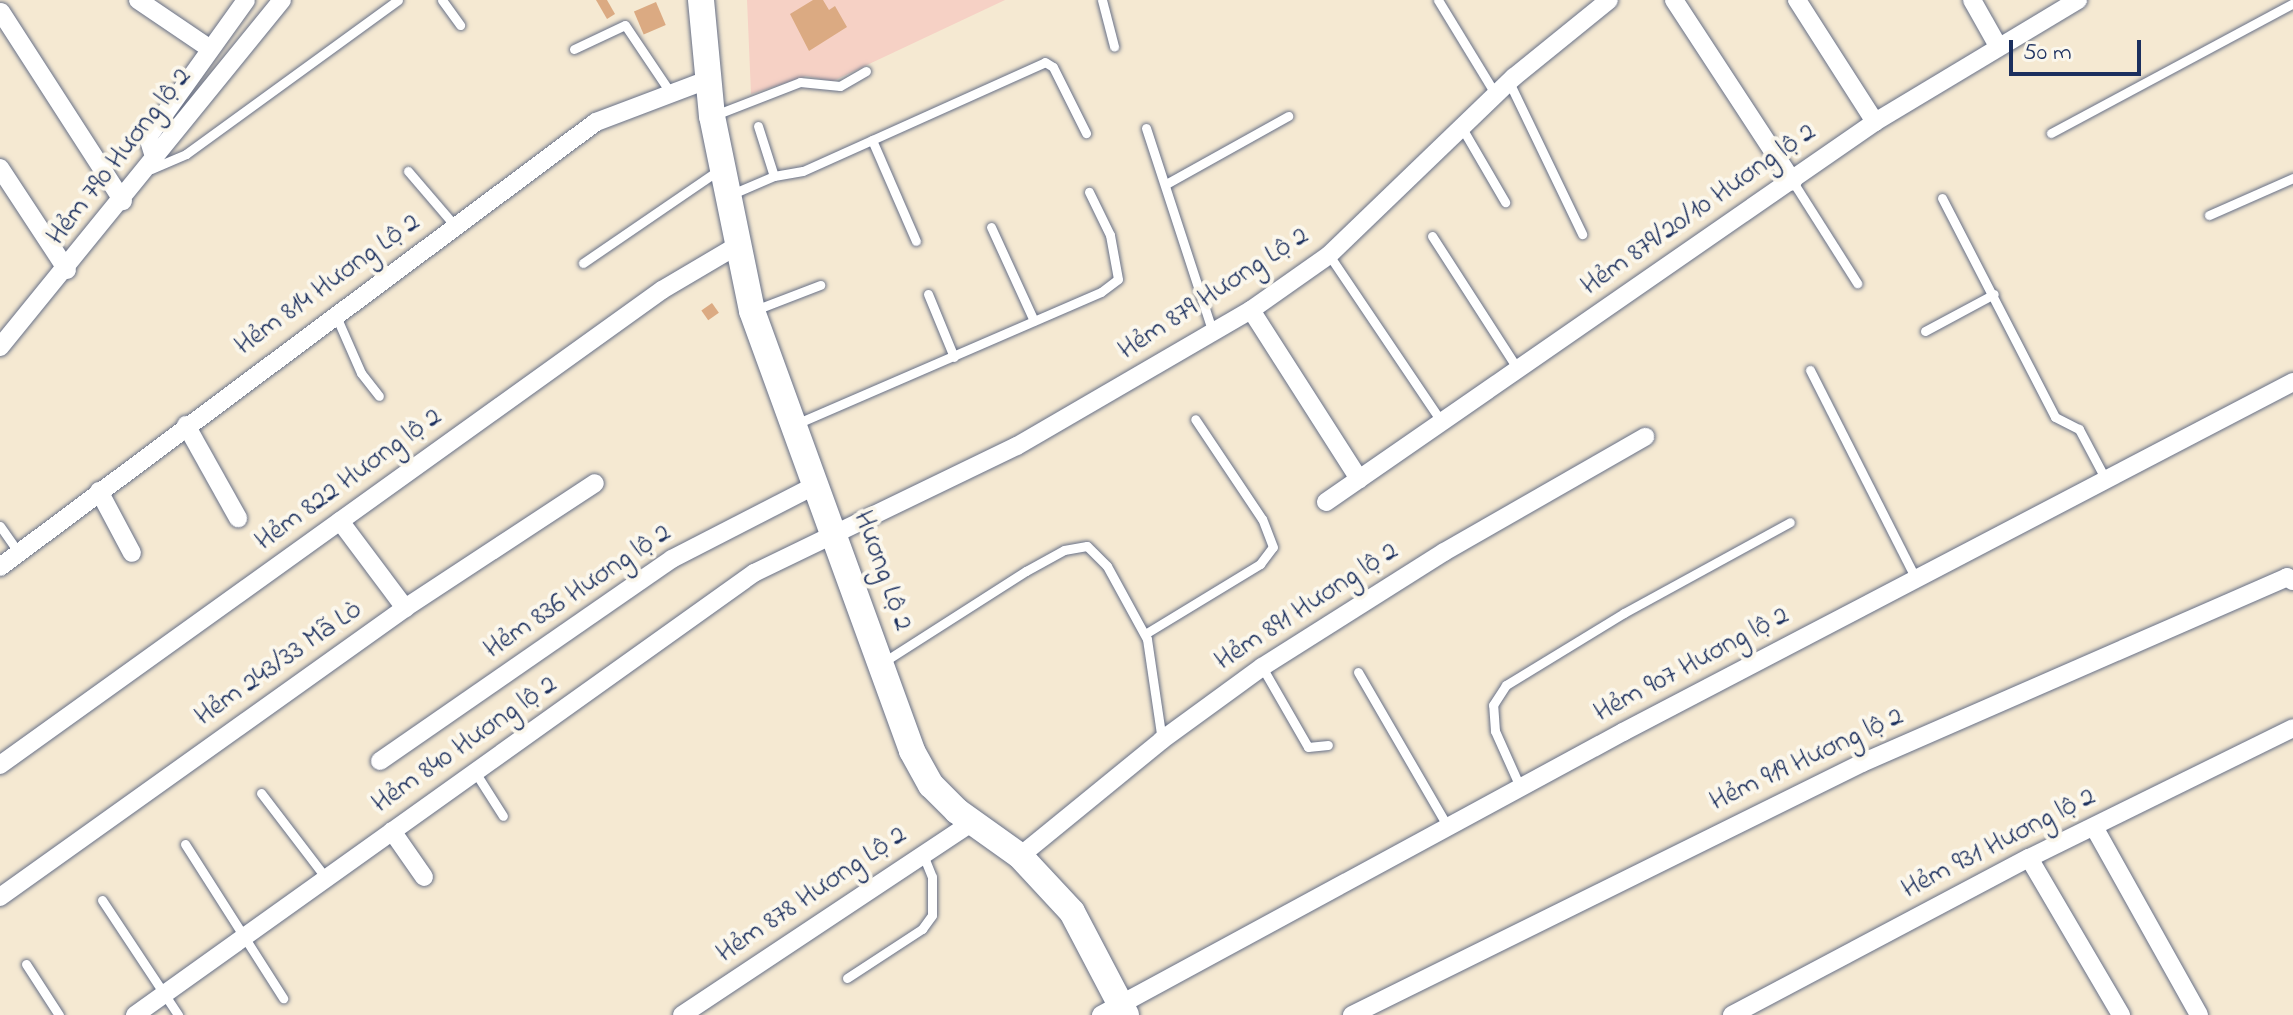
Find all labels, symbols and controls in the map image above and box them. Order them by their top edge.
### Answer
scale bar [2013,24,2145,74]
text: 50 m [2023,36,2072,71]
street label: Hẻm 790 Hương lộ 2 [40,62,200,252]
street label: Hẻm 879/20/10 Hương lộ 2 [1575,116,1823,304]
street label: Hẻm 814 Hương Lộ 2 [229,207,427,363]
street label: Hẻm 879 Hương Lộ 2 [1113,220,1315,368]
street label: Hẻm 822 Hương lộ 2 [249,401,449,559]
street label: Hương Lộ 2 [845,506,919,636]
street label: Hẻm 836 Hương lộ 2 [478,517,678,667]
street label: Hẻm 891 Hương lộ 2 [1209,535,1405,679]
street label: Hẻm 243/33 Mã Lò [189,594,369,734]
street label: Hẻm 907 Hương lộ 2 [1589,599,1795,731]
street label: Hẻm 840 Hương lộ 2 [366,669,564,821]
street label: Hẻm 919 Hương lộ 2 [1705,700,1909,820]
street label: Hẻm 931 Hương lộ 2 [1897,781,2101,907]
street label: Hẻm 878 Hương Lộ 2 [711,819,913,971]

